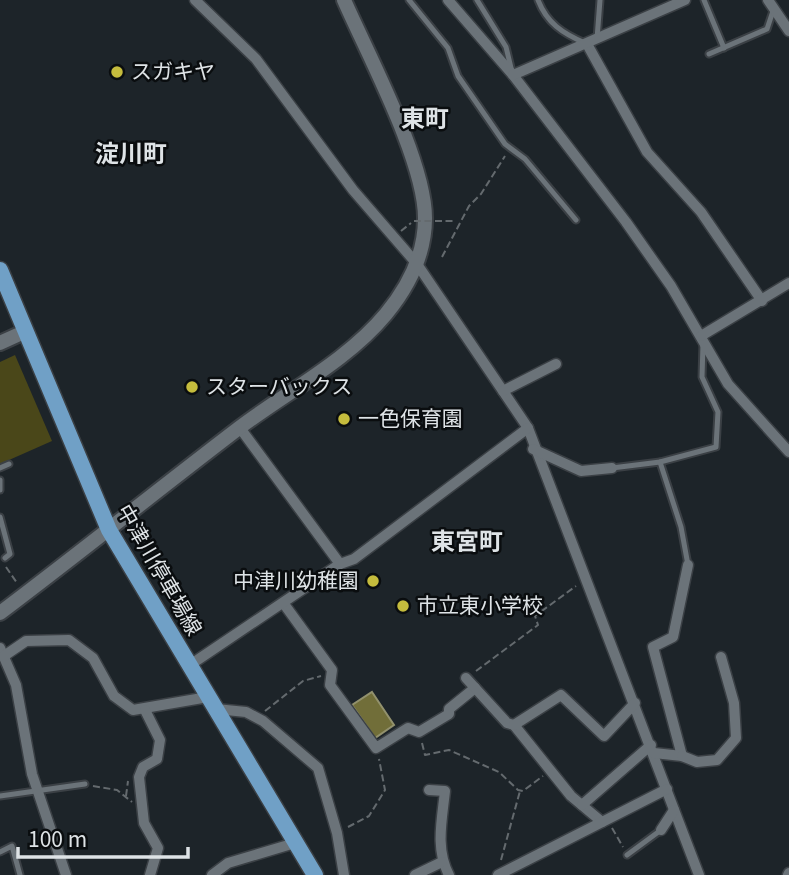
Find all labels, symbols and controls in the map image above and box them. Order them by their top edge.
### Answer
place label: スガキヤ [131,55,215,85]
marker: スガキヤ [109,64,125,80]
district label: 東町 [401,99,449,134]
district label: 淀川町 [95,134,167,169]
place label: スターバックス [206,370,352,400]
marker: スターバックス [184,379,200,395]
place label: 一色保育園 [358,402,463,432]
marker: 一色保育園 [336,411,352,427]
street label: 中津川停車場線 [111,498,210,640]
district label: 東宮町 [431,522,503,557]
place label: 中津川幼稚園 [233,564,359,594]
marker: 中津川幼稚園 [365,573,381,589]
place label: 市立東小学校 [417,589,543,619]
marker: 市立東小学校 [395,598,411,614]
scale bar [18,816,187,860]
text: 100 m [28,823,87,853]

